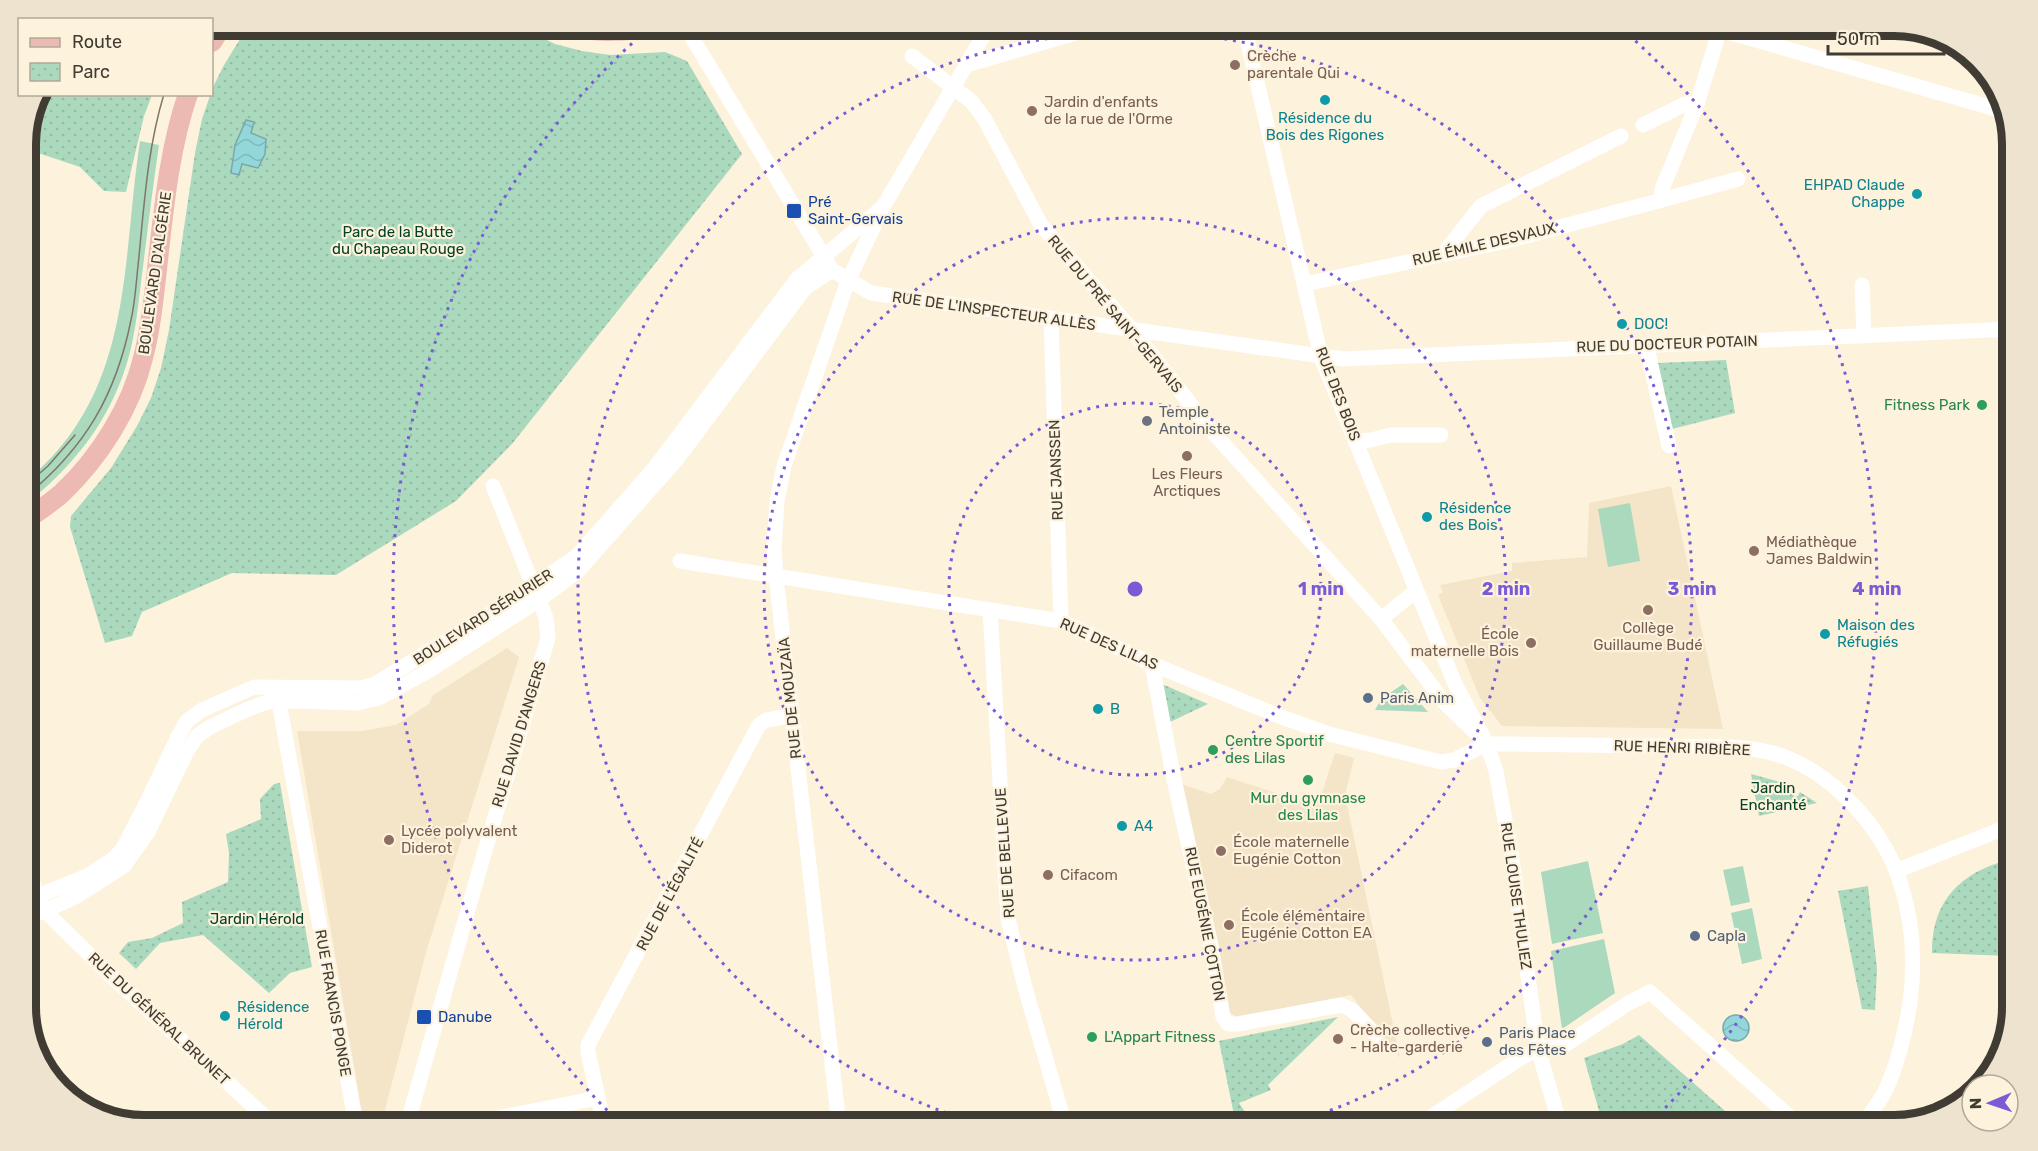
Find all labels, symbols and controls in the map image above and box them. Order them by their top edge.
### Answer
legend [18,18,213,96]
scale bar [1828,18,1944,56]
text: 50 m [1837,28,1880,50]
text: Route [72,31,122,53]
place label: Crèche parentale Qui [1247,47,1340,82]
marker: Crèche parentale Qui [1228,58,1242,72]
text: Parc [72,61,110,83]
place label: Jardin d'enfants de la rue de l'Orme [1044,93,1173,128]
marker: Résidence du Bois des Rigones [1318,93,1332,107]
marker: Jardin d'enfants de la rue de l'Orme [1025,104,1039,118]
place label: Résidence du Bois des Rigones [1266,109,1385,144]
place label: EHPAD Claude Chappe [1804,176,1905,211]
marker: EHPAD Claude Chappe [1910,187,1924,201]
street label: BOULEVARD D'ALGÉRIE [135,190,175,356]
place label: Pré Saint-Gervais [808,193,903,228]
marker: Pré Saint-Gervais [785,202,803,220]
street label: RUE ÉMILE DESVAUX [1410,219,1558,269]
park label: Parc de la Butte du Chapeau Rouge [332,223,464,258]
street label: RUE DU PRÉ SAINT-GERVAIS [1044,232,1186,396]
street label: RUE DE L'INSPECTEUR ALLÈS [891,288,1097,334]
place label: DOC! [1634,315,1668,333]
marker: DOC! [1615,317,1629,331]
street label: RUE DU DOCTEUR POTAIN [1576,332,1758,356]
street label: RUE DES BOIS [1312,344,1364,444]
place label: Fitness Park [1884,396,1970,414]
marker: Fitness Park [1975,398,1989,412]
place label: Temple Antoiniste [1159,403,1231,438]
marker: Temple Antoiniste [1140,414,1154,428]
street label: RUE JANSSEN [1045,419,1067,521]
marker: Les Fleurs Arctiques [1180,449,1194,463]
place label: Les Fleurs Arctiques [1151,465,1223,500]
place label: Résidence des Bois [1439,499,1512,534]
marker: Résidence des Bois [1420,510,1434,524]
place label: Médiathèque James Baldwin [1766,533,1872,568]
marker: Médiathèque James Baldwin [1747,544,1761,558]
street label: BOULEVARD SÉRURIER [410,565,556,669]
text: 1 min [1298,578,1344,600]
text: 2 min [1482,578,1530,600]
text: 3 min [1668,578,1716,600]
text: 4 min [1852,578,1902,600]
centre of rings [1125,579,1145,599]
marker: Collège Guillaume Budé [1641,603,1655,617]
street label: RUE DES LILAS [1057,614,1161,674]
place label: Maison des Réfugiés [1837,616,1915,651]
place label: Collège Guillaume Budé [1593,619,1703,654]
place label: École maternelle Bois [1411,625,1519,660]
marker: Maison des Réfugiés [1818,627,1832,641]
street label: RUE DE MOUZAÏA [775,636,805,760]
marker: École maternelle Bois [1524,636,1538,650]
street label: RUE DAVID D'ANGERS [488,659,550,809]
place label: Paris Anim [1380,689,1454,707]
marker: Paris Anim [1361,691,1375,705]
place label: B [1110,700,1120,718]
marker: B [1091,702,1105,716]
place label: Centre Sportif des Lilas [1225,732,1324,767]
street label: RUE HENRI RIBIÈRE [1613,737,1751,759]
marker: Centre Sportif des Lilas [1206,743,1220,757]
marker: Mur du gymnase des Lilas [1301,773,1315,787]
park label: Jardin Enchanté [1739,779,1807,814]
street label: RUE DE BELLEVUE [991,787,1019,919]
place label: Mur du gymnase des Lilas [1250,789,1366,824]
place label: A4 [1134,817,1153,835]
marker: A4 [1115,819,1129,833]
street label: RUE LOUISE THULIEZ [1497,821,1535,971]
place label: Lycée polyvalent Diderot [401,822,518,857]
marker: Lycée polyvalent Diderot [382,833,396,847]
place label: École maternelle Eugénie Cotton [1233,833,1349,868]
street label: RUE DE L'ÉGALITÉ [633,834,707,954]
marker: École maternelle Eugénie Cotton [1214,844,1228,858]
street label: RUE EUGÉNIE COTTON [1181,845,1229,1003]
place label: Cifacom [1060,866,1118,884]
marker: Cifacom [1041,868,1055,882]
place label: École élémentaire Eugénie Cotton EA [1241,907,1372,942]
park label: Jardin Hérold [210,910,304,928]
marker: École élémentaire Eugénie Cotton EA [1222,918,1236,932]
place label: Capla [1707,927,1746,945]
street label: RUE FRANCIS PONGE [311,928,355,1078]
marker: Capla [1688,929,1702,943]
street label: RUE DU GÉNÉRAL BRUNET [85,949,234,1089]
place label: Résidence Hérold [237,998,310,1033]
marker: Danube [415,1008,433,1026]
place label: Danube [438,1008,492,1026]
marker: Résidence Hérold [218,1009,232,1023]
place label: Crèche collective - Halte-garderie [1350,1021,1470,1056]
place label: Paris Place des Fêtes [1499,1024,1576,1059]
place label: L'Appart Fitness [1104,1028,1216,1046]
marker: L'Appart Fitness [1085,1030,1099,1044]
marker: Crèche collective - Halte-garderie [1331,1032,1345,1046]
marker: Paris Place des Fêtes [1480,1035,1494,1049]
north arrow [1960,1073,2020,1133]
text: N [1966,1097,1985,1110]

